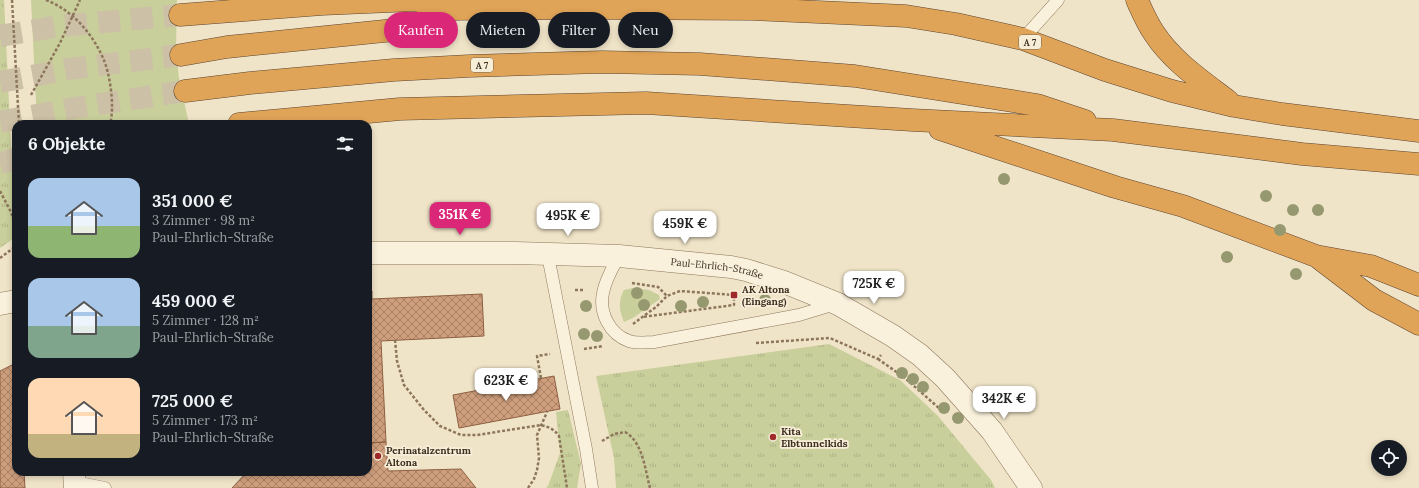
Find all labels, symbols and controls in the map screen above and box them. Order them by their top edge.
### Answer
chip: Kaufen [384,12,458,48]
chip: Mieten [466,12,540,48]
chip: Filter [548,12,610,48]
chip: Neu [618,12,673,48]
road number: A 7 [1019,35,1041,49]
road number: A 7 [471,58,493,72]
text: 6 Objekte [28,133,105,155]
icon: filters [334,133,356,155]
text: 351 000 € [152,190,233,212]
icon: home [60,194,108,242]
pin: 351K € [427,202,493,236]
pin: 495K € [535,203,601,237]
text: 351K € [439,206,481,223]
text: 495K € [546,207,590,224]
pin: 459K € [652,211,718,245]
text: 3 Zimmer · 98 m² [152,212,255,229]
text: 459K € [663,215,707,232]
text: Paul-Ehrlich-Straße [152,229,274,246]
street label: Paul-Ehrlich-Straße [670,255,766,282]
pin: 725K € [841,271,907,305]
text: 725K € [852,275,896,292]
place label: AK Altona (Eingang) [742,283,790,308]
text: 459 000 € [152,290,235,312]
marker: AK Altona (Eingang) [729,290,739,300]
icon: home [60,294,108,342]
text: 5 Zimmer · 128 m² [152,312,259,329]
text: Paul-Ehrlich-Straße [152,329,274,346]
pin: 623K € [473,368,539,402]
text: 623K € [484,372,528,389]
pin: 342K € [971,386,1037,420]
text: 725 000 € [152,390,233,412]
text: 342K € [982,390,1026,407]
icon: home [60,394,108,442]
text: 5 Zimmer · 173 m² [152,412,258,429]
place label: Kita Elbtunnelkids [781,425,848,450]
text: Paul-Ehrlich-Straße [152,429,274,446]
marker: Kita Elbtunnelkids [768,432,778,442]
map controls [1371,440,1407,476]
button: locate [1371,440,1407,476]
place label: Perinatalzentrum Altona [386,444,472,469]
marker: Perinatalzentrum Altona [373,451,383,461]

